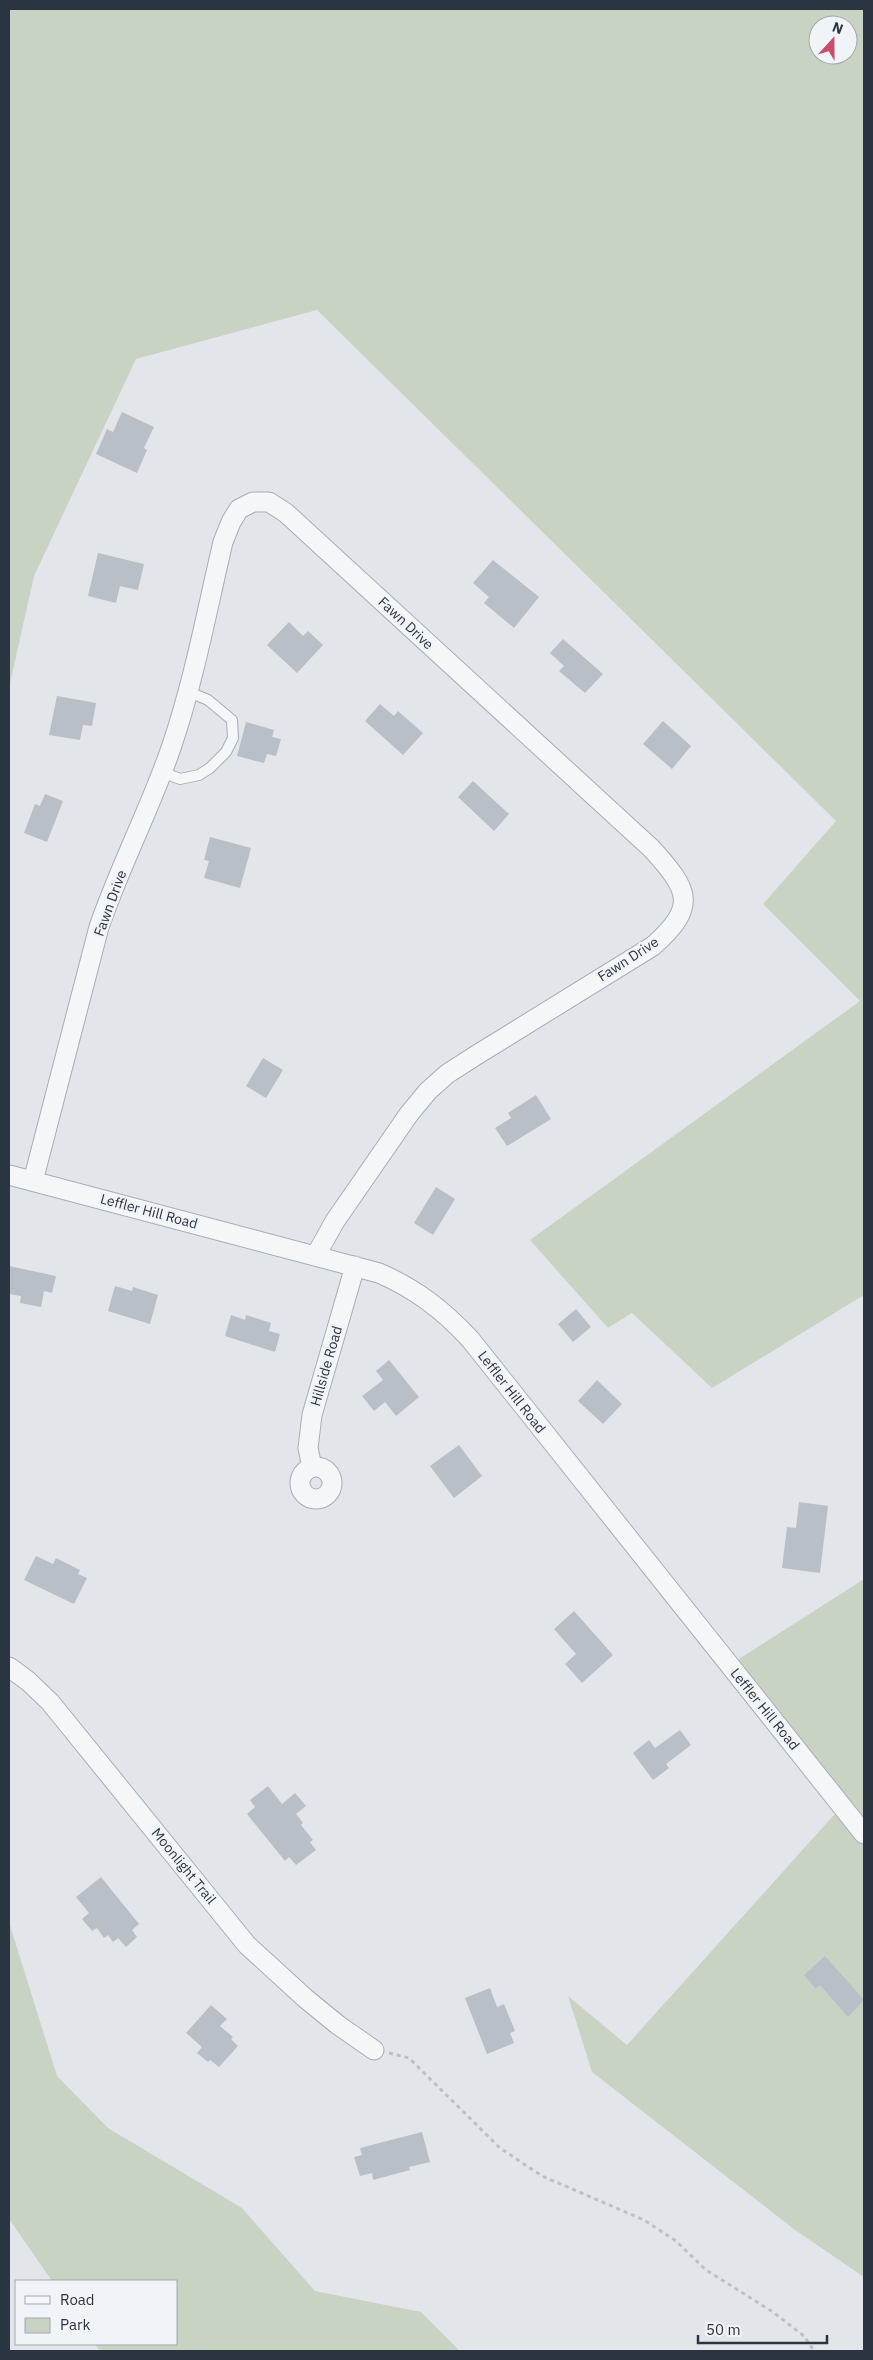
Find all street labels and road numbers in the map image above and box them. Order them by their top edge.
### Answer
street label: Fawn Drive [375,593,438,653]
street label: Fawn Drive [90,867,130,939]
street label: Fawn Drive [594,932,662,985]
street label: Leffler Hill Road [98,1189,200,1233]
street label: Hillside Road [306,1324,346,1408]
street label: Leffler Hill Road [474,1347,550,1437]
street label: Leffler Hill Road [727,1664,803,1754]
street label: Moonlight Trail [148,1824,220,1908]

